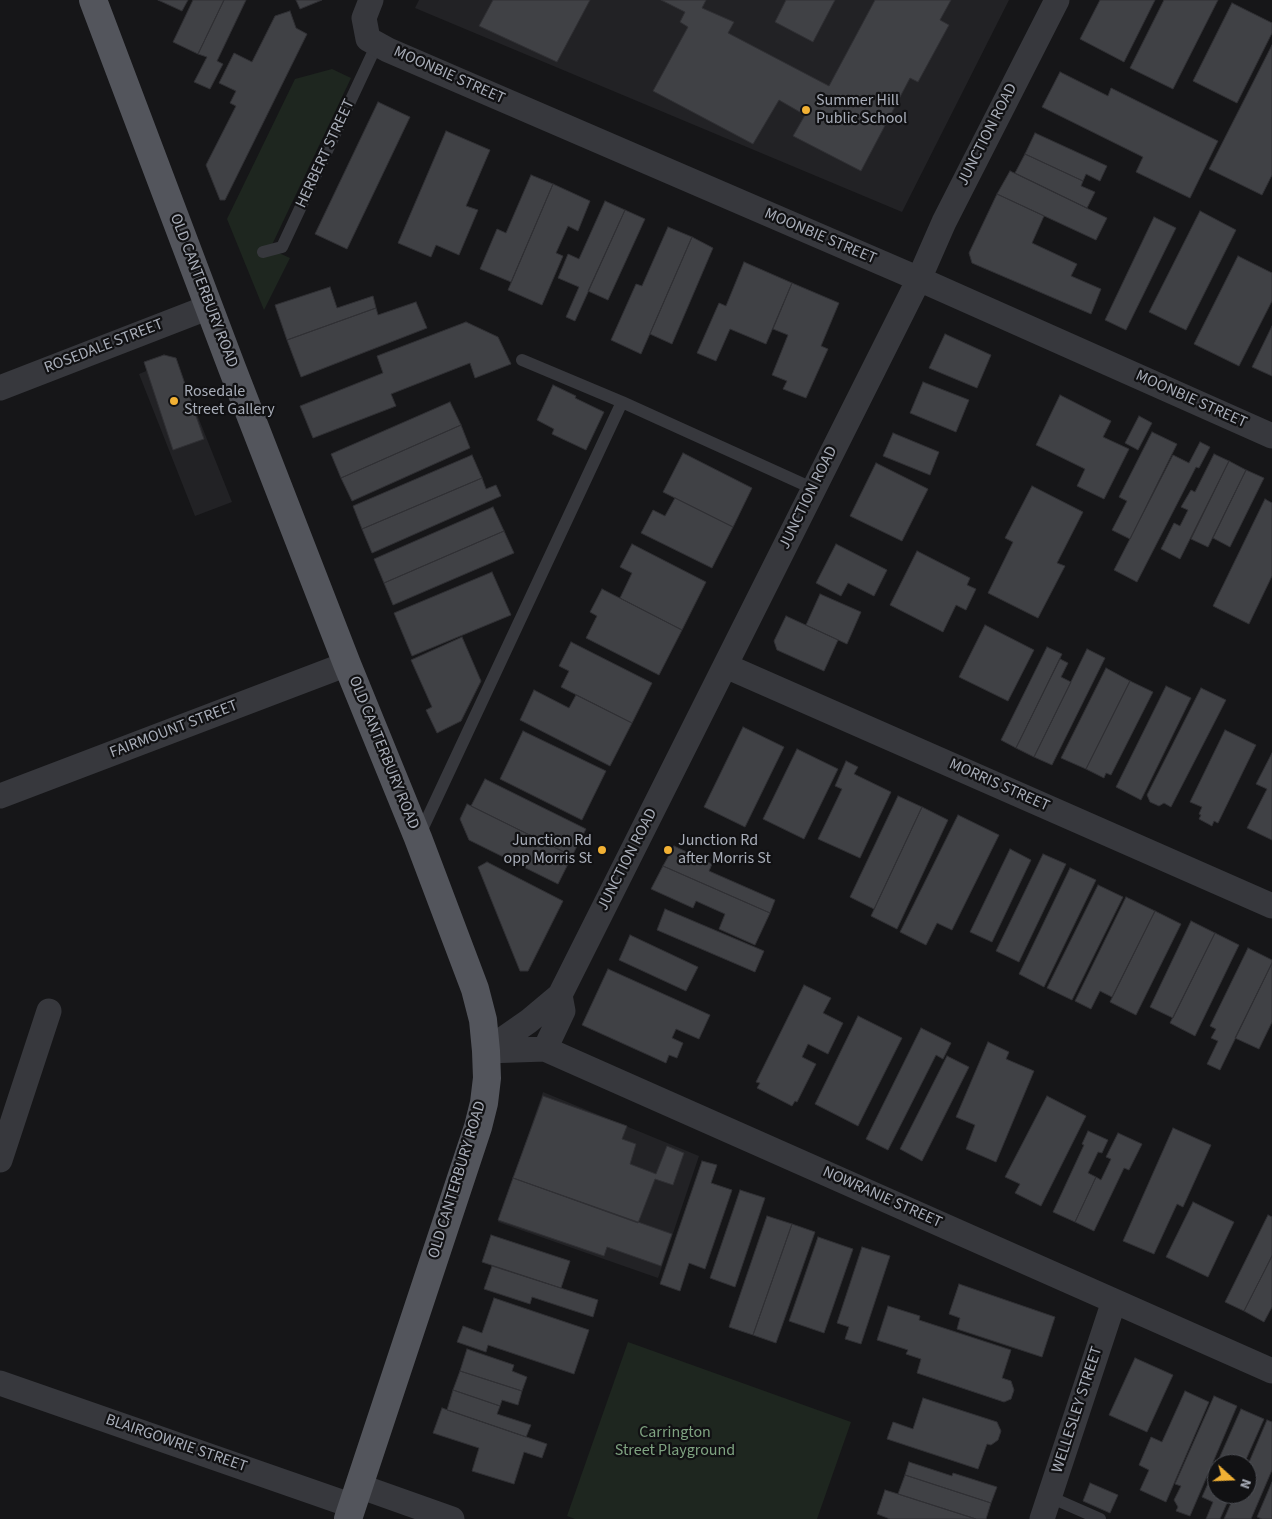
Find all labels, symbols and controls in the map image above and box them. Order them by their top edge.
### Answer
street label: MOONBIE STREET [390,43,508,109]
street label: JUNCTION ROAD [954,81,1022,189]
place label: Summer Hill Public School [816,91,907,129]
street label: HERBERT STREET [292,97,360,211]
marker: Summer Hill Public School [800,104,812,116]
street label: MOONBIE STREET [761,205,879,269]
street label: OLD CANTERBURY ROAD [165,211,241,371]
street label: ROSEDALE STREET [42,315,166,379]
street label: MOONBIE STREET [1132,367,1250,433]
place label: Rosedale Street Gallery [184,382,275,420]
marker: Rosedale Street Gallery [168,395,180,407]
street label: JUNCTION ROAD [776,443,842,553]
street label: OLD CANTERBURY ROAD [343,674,423,832]
street label: FAIRMOUNT STREET [107,697,241,763]
street label: MORRIS STREET [946,755,1052,817]
street label: JUNCTION ROAD [594,806,662,914]
place label: Junction Rd opp Morris St [504,831,592,869]
place label: Junction Rd after Morris St [678,831,771,869]
marker: Junction Rd opp Morris St [596,844,608,856]
marker: Junction Rd after Morris St [662,844,674,856]
street label: OLD CANTERBURY ROAD [425,1099,491,1261]
street label: NOWRANIE STREET [819,1163,945,1233]
street label: WELLESLEY STREET [1048,1344,1108,1476]
street label: BLAIRGOWRIE STREET [103,1411,249,1477]
park label: Carrington Street Playground [615,1423,735,1461]
north arrow [1207,1454,1257,1504]
text: N [1234,1476,1256,1492]

